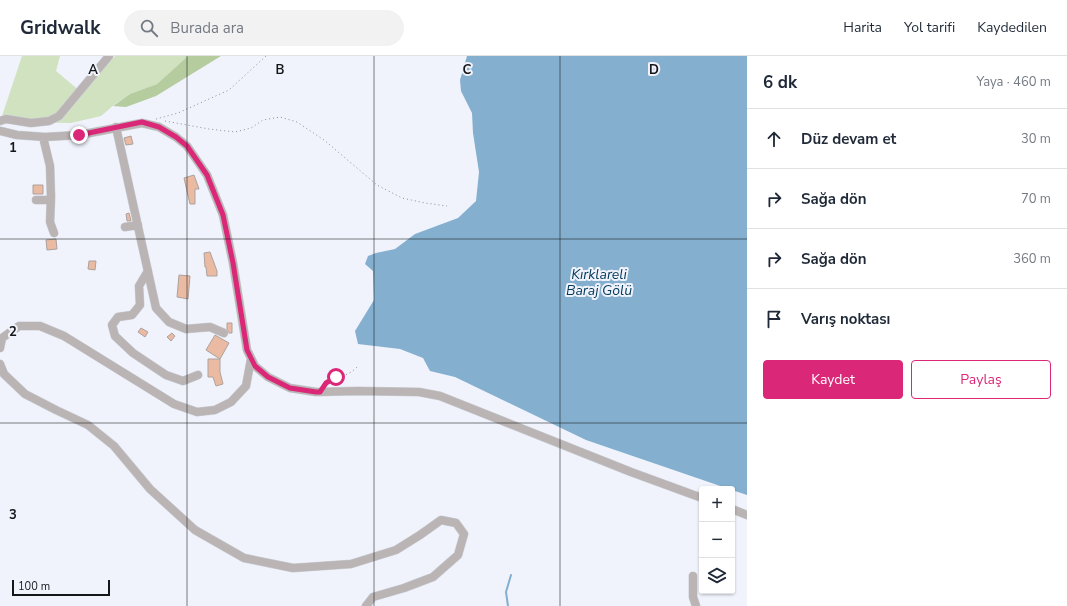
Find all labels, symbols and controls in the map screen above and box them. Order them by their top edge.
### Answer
search box [124,10,404,46]
text: Gridwalk [20,15,100,41]
icon: search [138,17,160,39]
text: Burada ara [170,18,244,38]
text: Harita [843,18,882,37]
text: Yol tarifi [904,18,955,37]
text: Kaydedilen [977,18,1047,37]
text: A [88,61,98,79]
text: B [276,61,285,79]
text: C [463,61,472,79]
text: D [649,61,659,79]
text: 6 dk [763,71,797,94]
text: Yaya · 460 m [976,73,1051,91]
route end [70,126,88,144]
icon: ahead [763,128,785,150]
text: Düz devam et [801,129,896,149]
text: 30 m [1021,130,1051,148]
text: 1 [9,139,17,157]
icon: right [763,188,785,210]
text: Sağa dön [801,189,866,209]
text: 70 m [1021,190,1051,208]
icon: right [763,248,785,270]
text: Sağa dön [801,249,866,269]
text: 360 m [1013,250,1051,268]
water label: Kırklareli Baraj Gölü [566,265,632,300]
icon: arrive [763,308,785,330]
text: Varış noktası [801,309,890,329]
text: 2 [9,323,17,341]
button: Kaydet [763,360,903,399]
button: Paylaş [911,360,1051,399]
route start [327,368,345,386]
map controls [699,486,735,594]
button: + [699,486,735,522]
text: 3 [9,506,17,524]
button: − [699,522,735,558]
button: layers [699,558,735,594]
scale bar [12,578,110,597]
text: 100 m [18,579,50,594]

